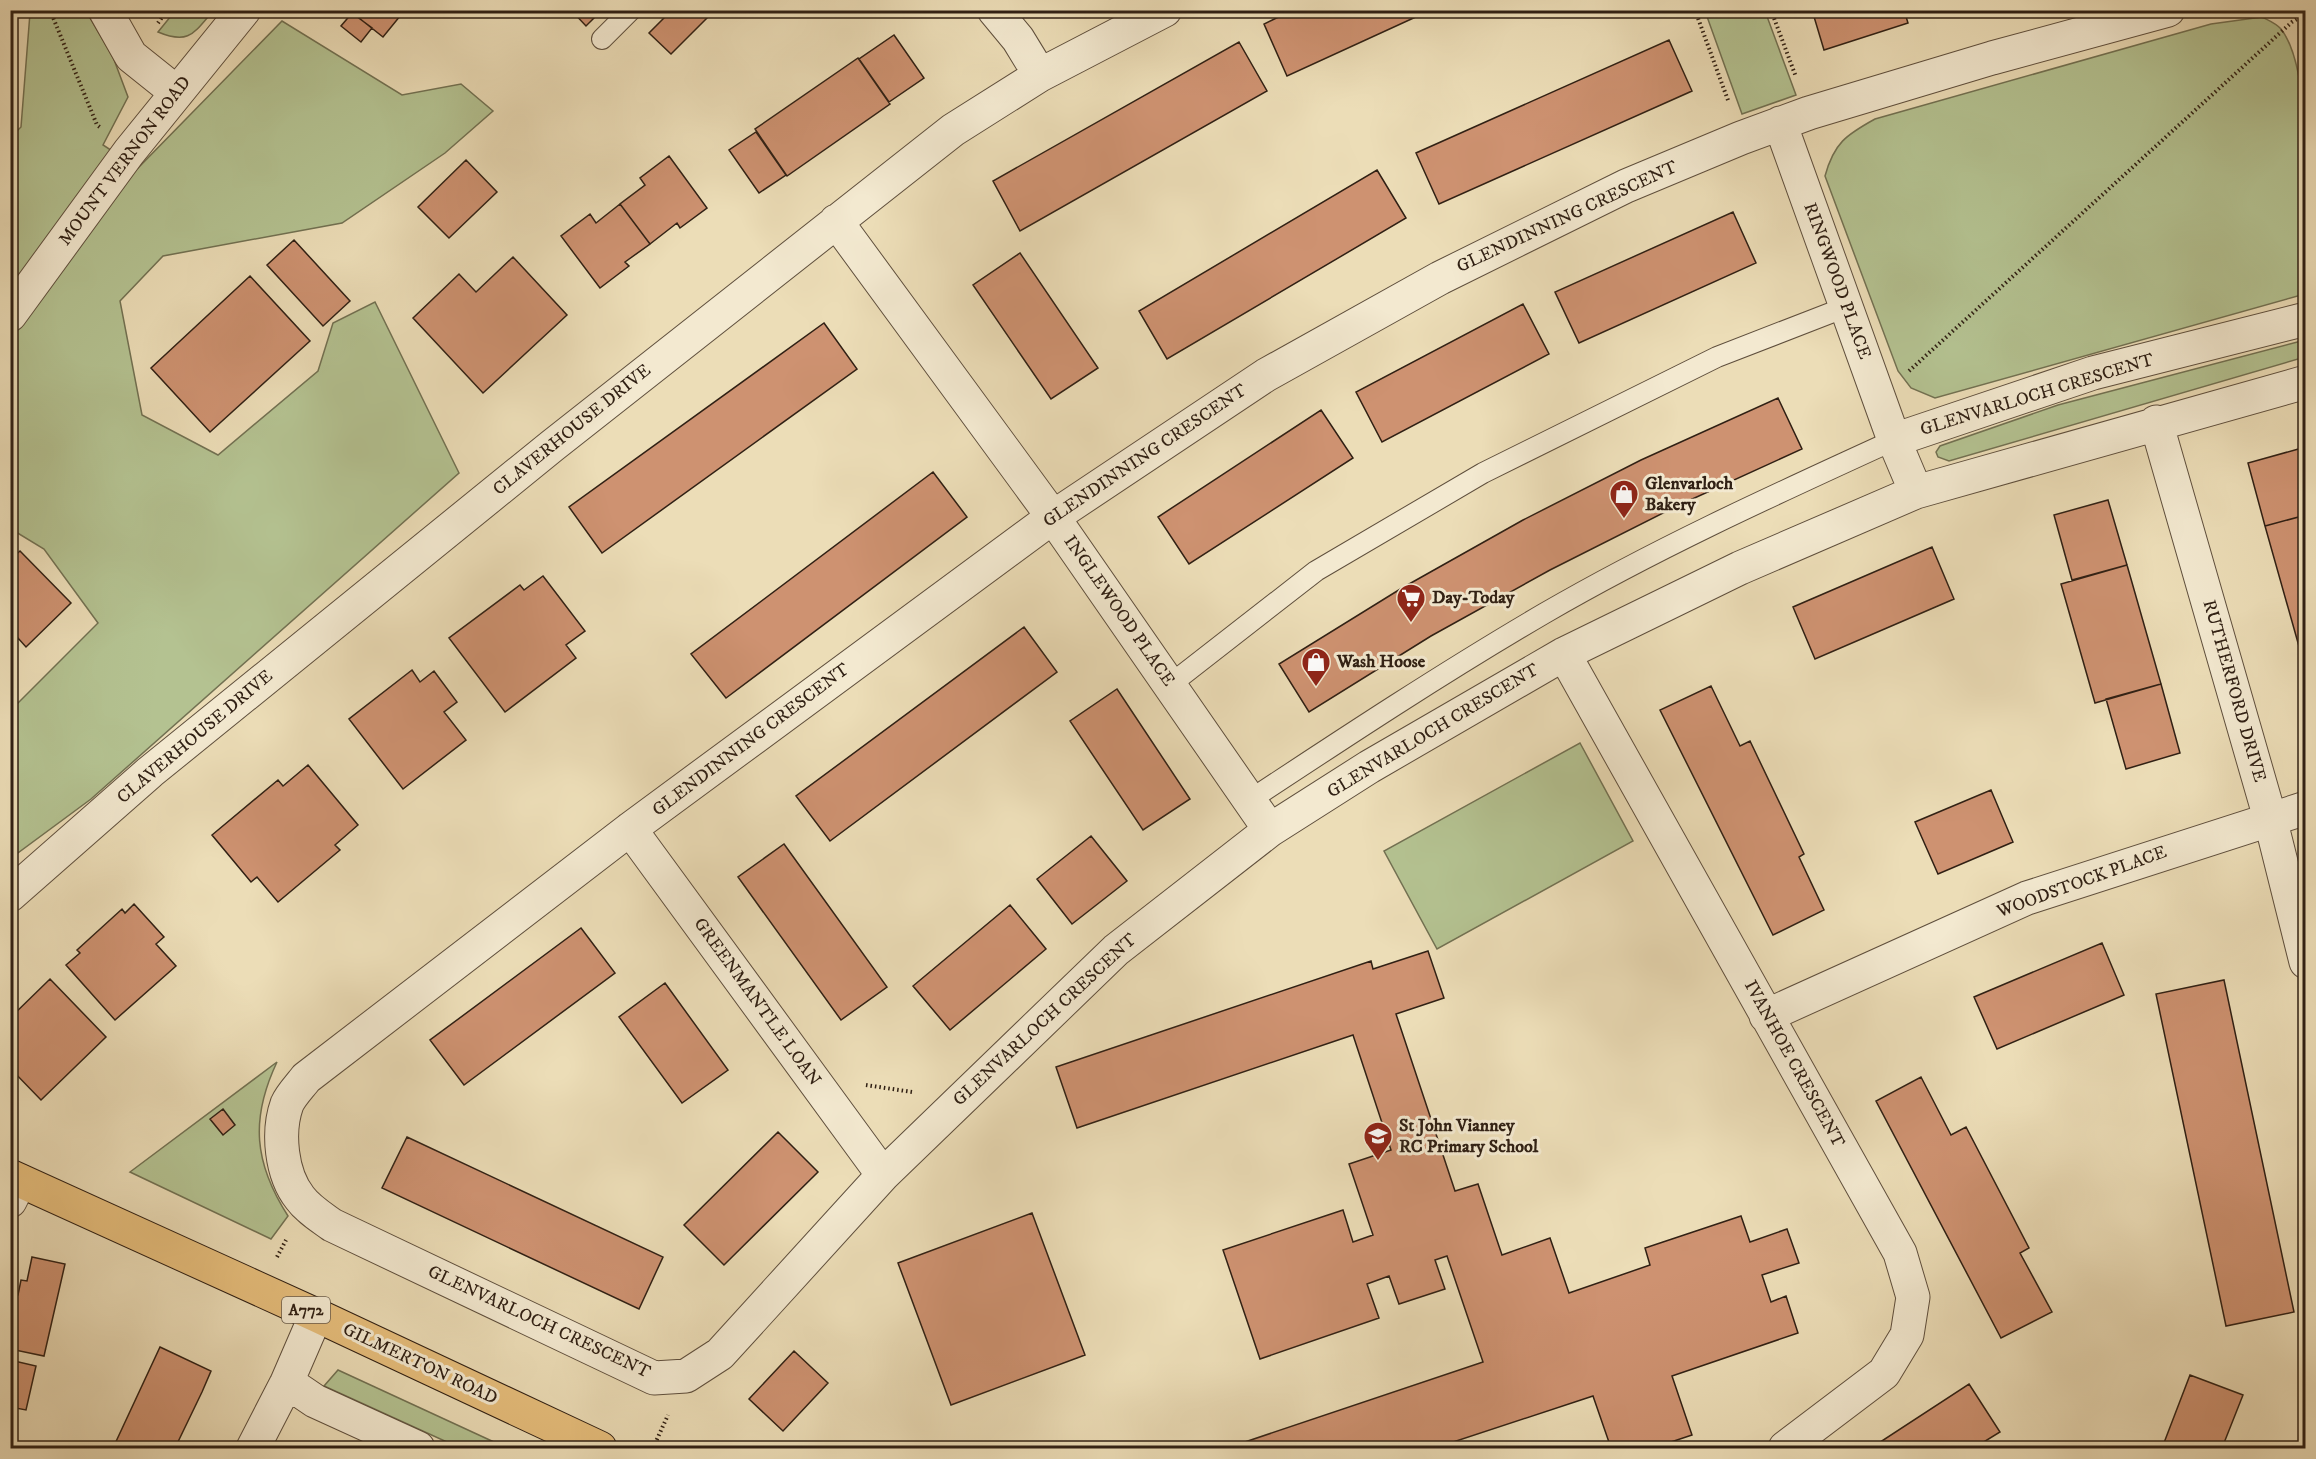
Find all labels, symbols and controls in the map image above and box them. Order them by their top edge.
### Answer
street label: MOUNT VERNON ROAD [54,72,196,250]
street label: GLENDINNING CRESCENT [1453,156,1681,278]
street label: RINGWOOD PLACE [1798,200,1876,363]
street label: GLENVARLOCH CRESCENT [1918,349,2157,441]
street label: CLAVERHOUSE DRIVE [489,359,655,500]
street label: GLENDINNING CRESCENT [1039,379,1251,532]
place label: Glenvarloch Bakery [1645,473,1734,516]
shop icon: Glenvarloch Bakery [1608,478,1640,520]
street label: INGLEWOOD PLACE [1059,531,1179,691]
supermarket icon: Day-Today [1395,582,1427,624]
place label: Day-Today [1432,587,1515,609]
street label: RUTHERFORD DRIVE [2197,597,2271,785]
shop icon: Wash Hoose [1300,646,1332,688]
place label: Wash Hoose [1336,651,1426,673]
street label: GLENDINNING CRESCENT [648,659,854,821]
street label: GLENVARLOCH CRESCENT [1323,659,1543,803]
street label: CLAVERHOUSE DRIVE [113,665,278,809]
street label: WOODSTOCK PLACE [1993,841,2170,923]
street label: GREENMANTLE LOAN [689,914,826,1091]
street label: GLENVARLOCH CRESCENT [949,929,1142,1111]
street label: IVANHOE CRESCENT [1739,977,1849,1152]
place label: St John Vianney RC Primary School [1399,1115,1539,1158]
school or university icon: St John Vianney RC Primary School [1362,1120,1394,1162]
street label: GLENVARLOCH CRESCENT [424,1261,654,1383]
road number: A772 [282,1297,330,1323]
street label: GILMERTON ROAD [339,1318,501,1410]

